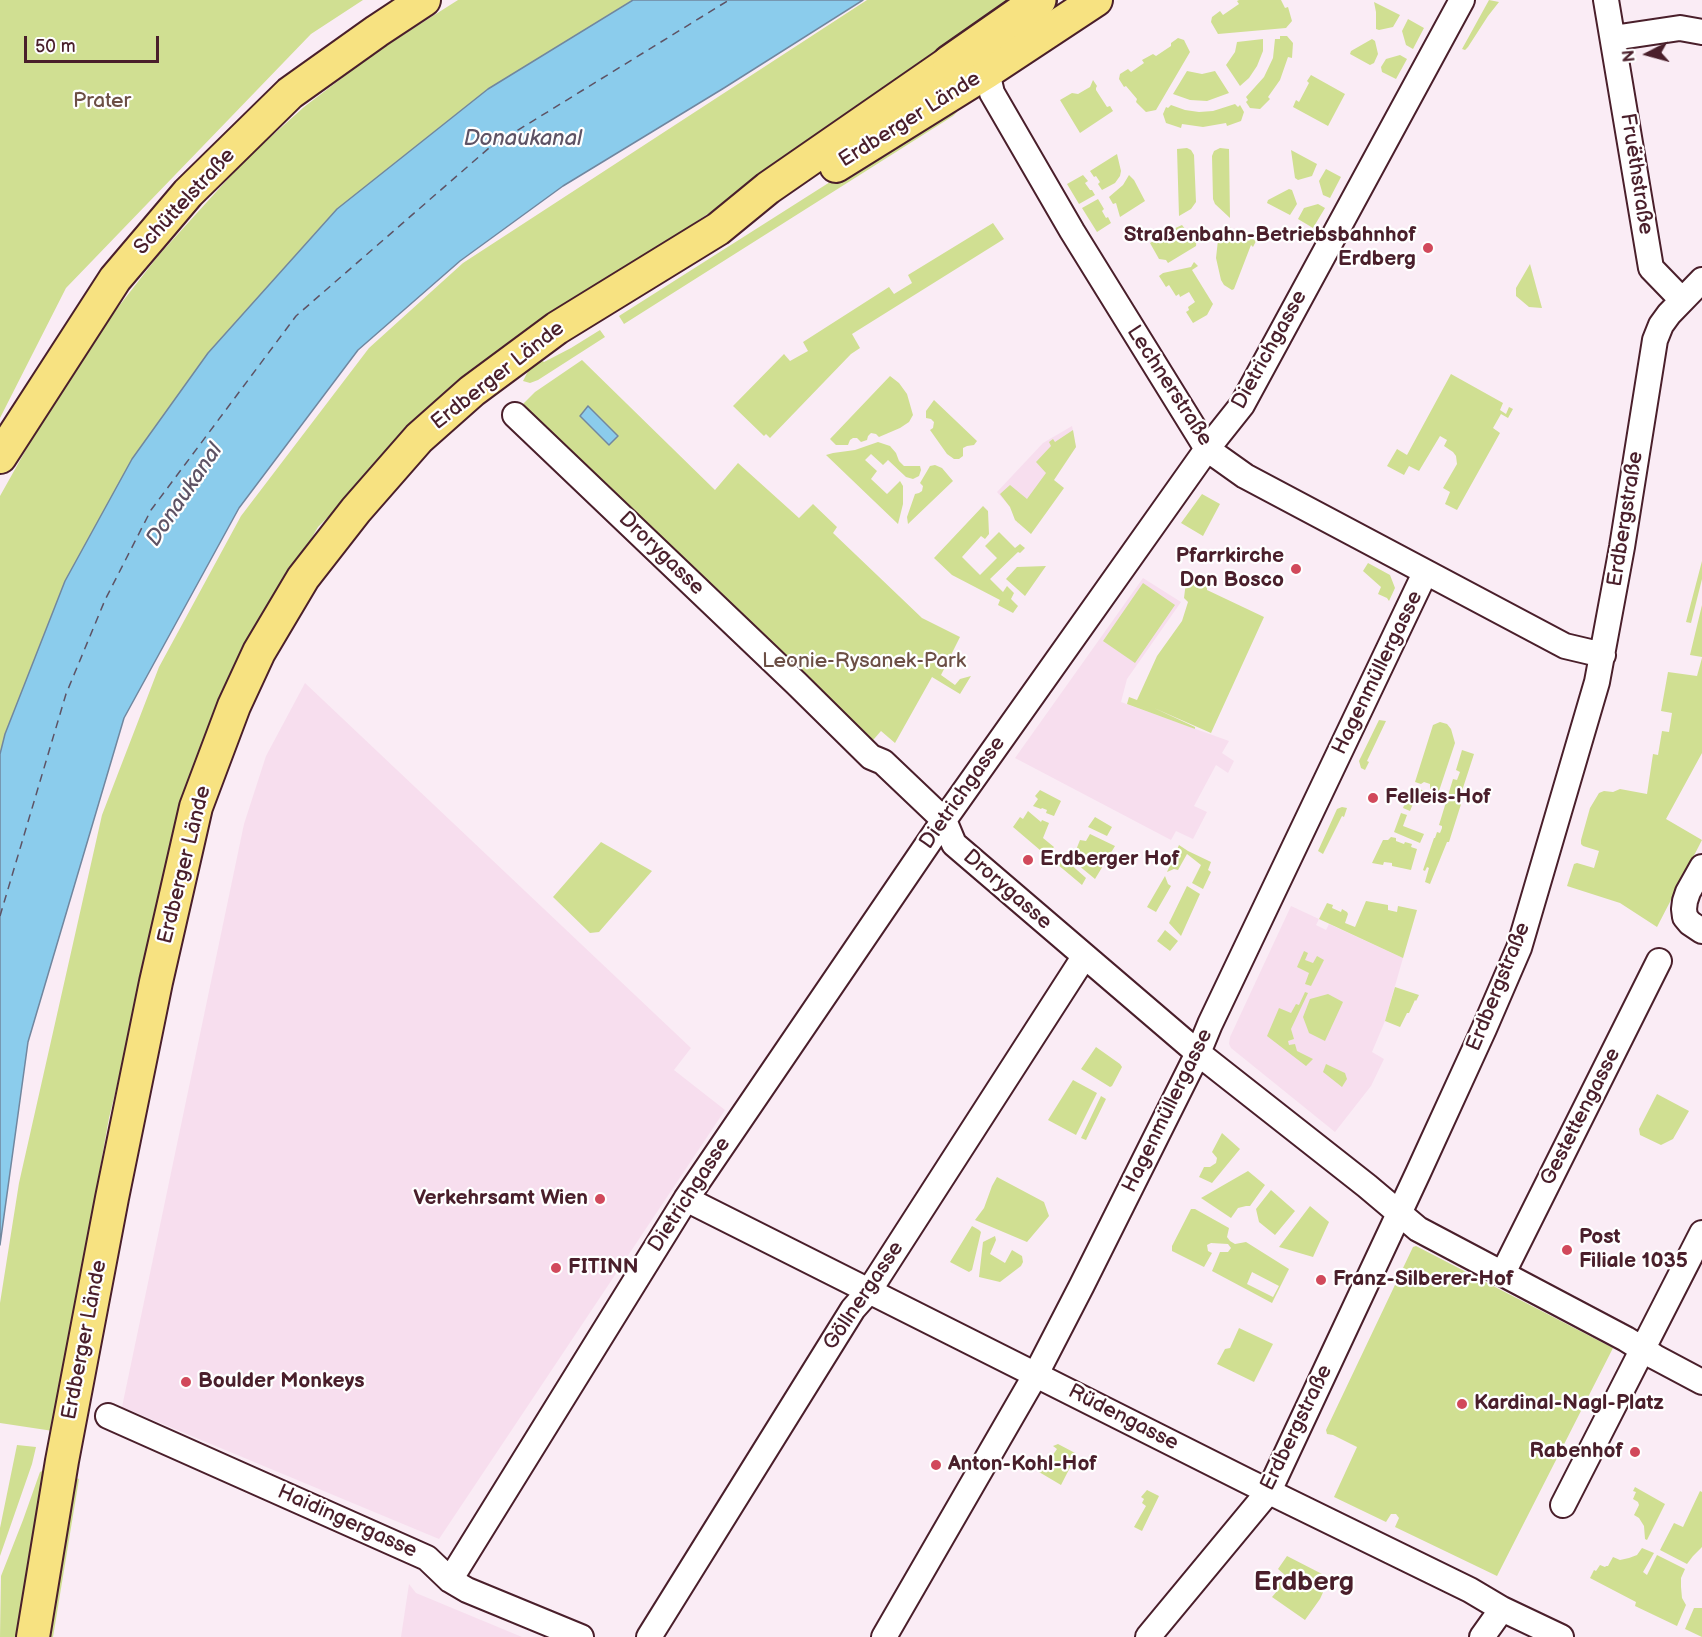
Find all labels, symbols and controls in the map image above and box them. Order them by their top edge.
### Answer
scale bar [27,24,162,62]
north arrow [1618,24,1678,84]
text: 50 m [35,36,76,57]
text: N [1620,49,1640,63]
street label: Erdberger Lände [835,66,985,174]
park label: Prater [73,89,131,115]
street label: Fruëthstraße [1614,112,1658,236]
water label: Donaukanal [464,126,582,152]
street label: Schüttelstraße [129,143,241,261]
place label: Straßenbahn-Betriebsbahnhof Erdberg [1124,223,1416,273]
marker: Straßenbahn-Betriebsbahnhof Erdberg [1421,241,1435,255]
street label: Dietrichgasse [1227,286,1313,414]
street label: Erdberger Lände [426,316,570,436]
street label: Lechnerstraße [1121,321,1217,451]
water label: Donaukanal [141,439,229,551]
street label: Erdbergstraße [1603,450,1649,588]
street label: Drorygasse [613,507,709,601]
place label: Pfarrkirche Don Bosco [1176,544,1284,594]
marker: Pfarrkirche Don Bosco [1289,562,1303,576]
street label: Hagenmüllergasse [1327,587,1429,759]
park label: Leonie-Rysanek-Park [762,649,966,675]
street label: Dietrichgasse [915,732,1011,854]
street label: Erdberger Lände [153,783,217,947]
place label: Felleis-Hof [1385,785,1491,811]
marker: Felleis-Hof [1366,791,1380,805]
street label: Drorygasse [958,845,1056,935]
place label: Erdberger Hof [1040,847,1179,873]
marker: Erdberger Hof [1021,853,1035,867]
street label: Erdbergstraße [1462,919,1536,1055]
street label: Hagenmüllergasse [1117,1025,1219,1197]
street label: Gestettengasse [1536,1044,1626,1190]
street label: Dietrichgasse [644,1133,736,1257]
place label: Verkehrsamt Wien [413,1186,588,1212]
marker: Verkehrsamt Wien [593,1192,607,1206]
place label: Post Filiale 1035 [1579,1225,1688,1275]
street label: Göllnergasse [818,1237,910,1355]
marker: Post Filiale 1035 [1560,1243,1574,1257]
place label: FITINN [568,1255,638,1281]
street label: Erdberger Lände [57,1258,113,1422]
marker: FITINN [549,1261,563,1275]
place label: Franz-Silberer-Hof [1333,1267,1513,1293]
marker: Franz-Silberer-Hof [1314,1273,1328,1287]
street label: Erdbergstraße [1256,1361,1338,1495]
place label: Boulder Monkeys [198,1369,365,1395]
marker: Boulder Monkeys [179,1375,193,1389]
street label: Rüdengasse [1064,1379,1182,1457]
place label: Kardinal-Nagl-Platz [1474,1391,1664,1417]
marker: Kardinal-Nagl-Platz [1455,1397,1469,1411]
place label: Rabenhof [1529,1439,1623,1465]
marker: Rabenhof [1628,1445,1642,1459]
place label: Anton-Kohl-Hof [948,1452,1097,1478]
marker: Anton-Kohl-Hof [929,1458,943,1472]
street label: Haidingergasse [273,1480,421,1564]
district label: Erdberg [1254,1567,1354,1599]

